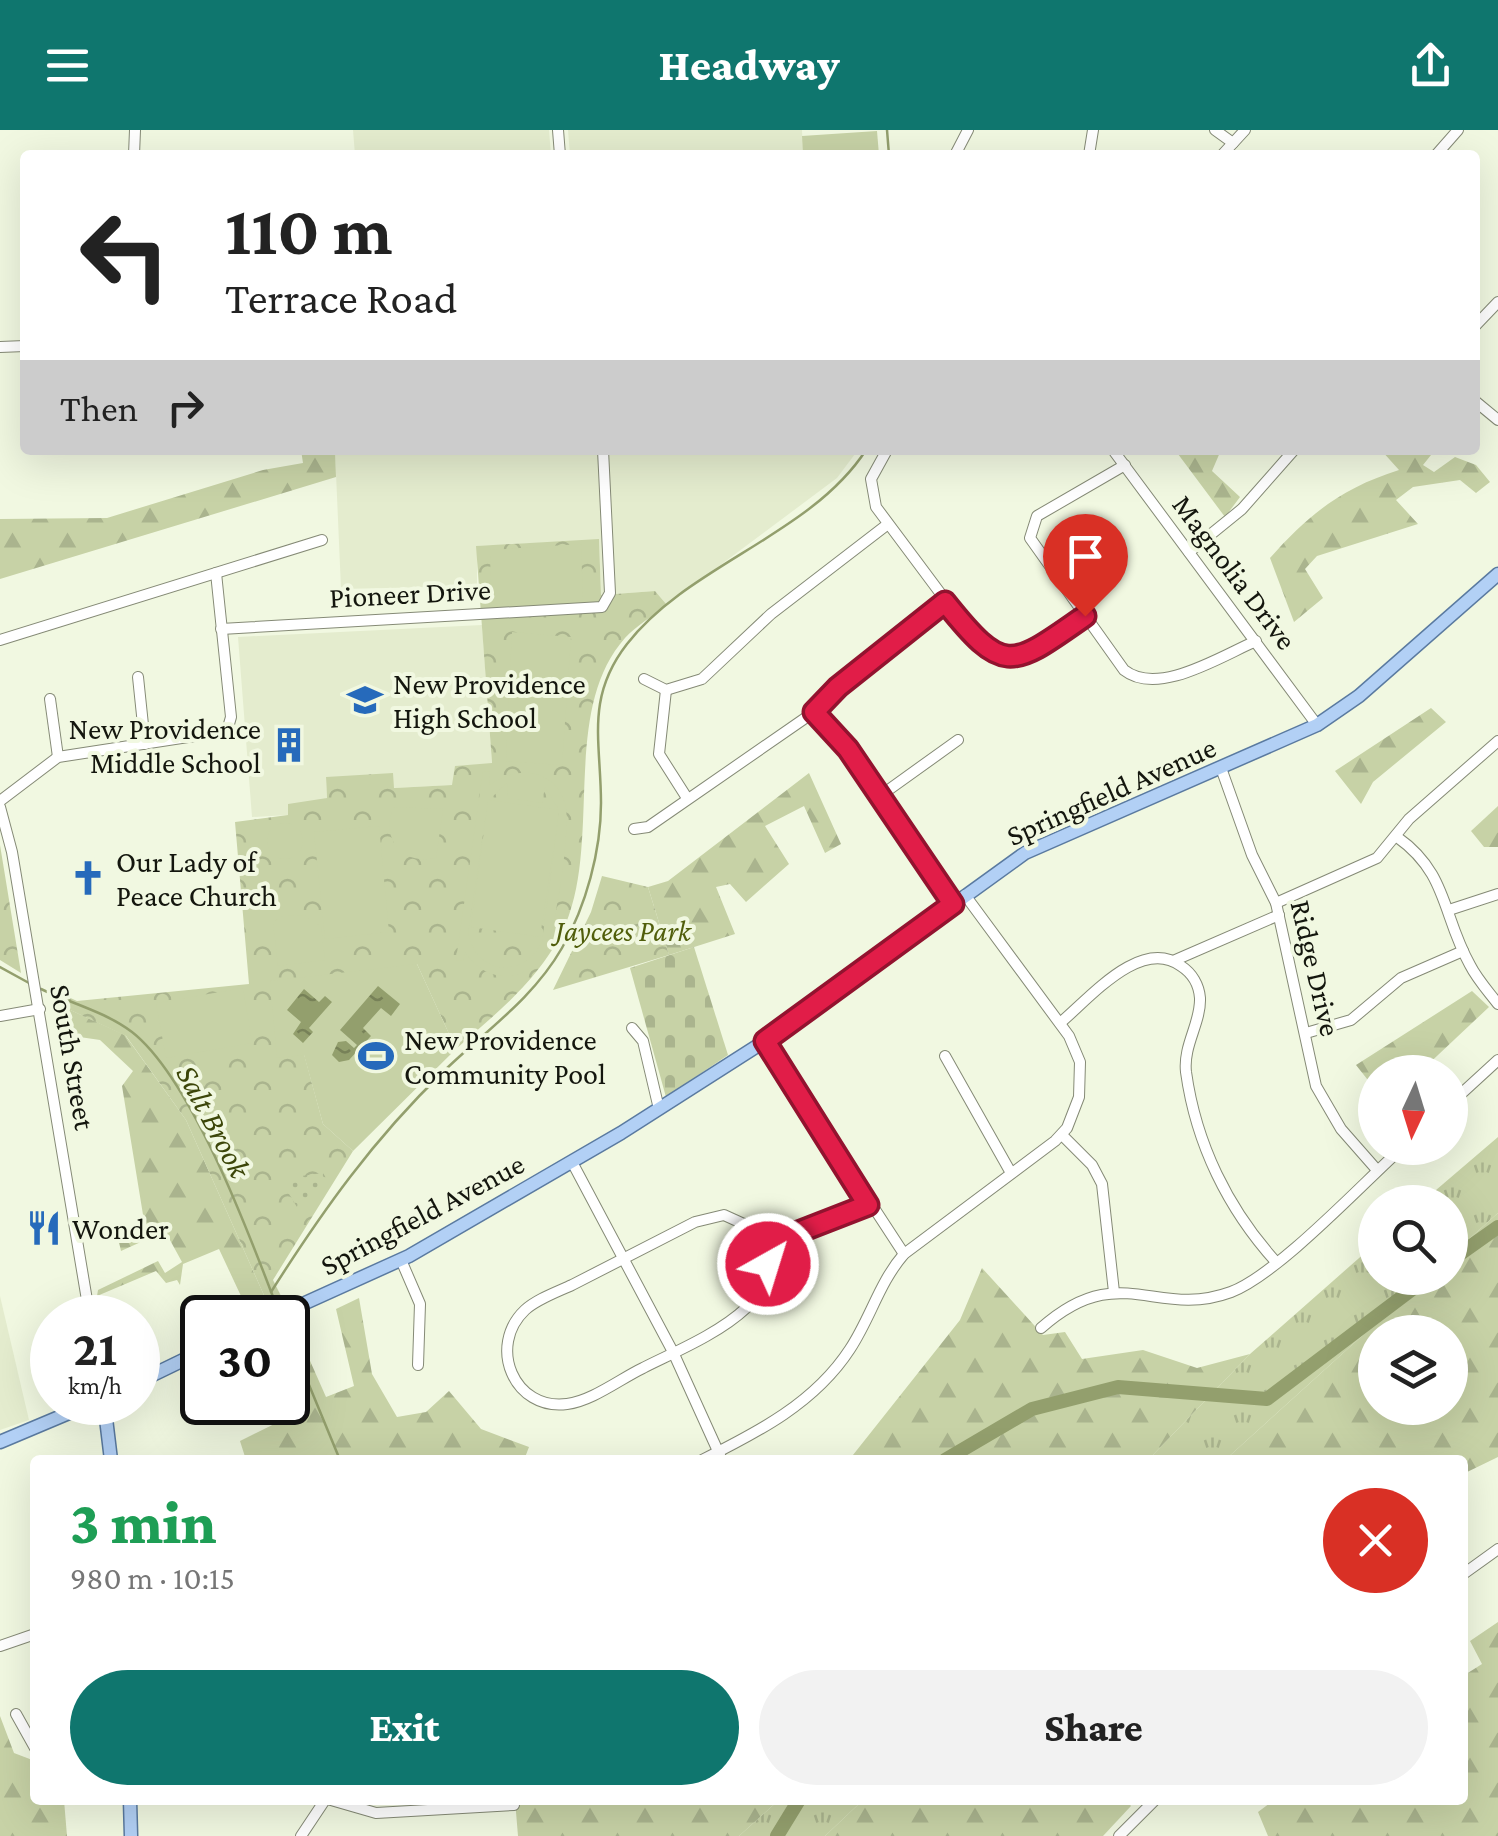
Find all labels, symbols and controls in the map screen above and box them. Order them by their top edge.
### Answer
icon: menu [40,38,95,93]
icon: share [1403,38,1458,93]
text: Headway [658,40,840,90]
icon: left [60,190,190,320]
text: 110 m [225,191,393,269]
text: Terrace Road [225,273,457,323]
icon: right [158,380,213,435]
text: Then [60,387,138,429]
street label: Magnolia Drive [1165,488,1304,656]
pin [1043,514,1128,617]
icon: arrive [1058,529,1113,584]
street label: Pioneer Drive [328,572,492,614]
place label: New Providence High School [393,667,586,735]
school or university icon: New Providence High School [346,681,384,719]
place label: New Providence Middle School [68,712,261,779]
building icon: New Providence Middle School [270,726,308,764]
street label: Springfield Avenue [1001,730,1221,853]
place label: Our Lady of Peace Church [116,845,277,912]
church icon: Our Lady of Peace Church [69,859,107,897]
street label: Ridge Drive [1283,897,1348,1039]
park label: Jaycees Park [550,914,693,948]
street label: South Street [44,982,102,1133]
place label: New Providence Community Pool [404,1023,606,1091]
sports icon: New Providence Community Pool [357,1037,395,1075]
north arrow [1358,1055,1468,1165]
map controls [1358,1055,1468,1425]
water label: Salt Brook [169,1058,260,1185]
street label: Springfield Avenue [315,1146,530,1282]
button: search [1358,1185,1468,1295]
restaurant icon: Wonder [25,1209,63,1247]
place label: Wonder [72,1212,169,1245]
position arrow [716,1212,820,1316]
speed limit sign: 30 [180,1295,310,1425]
button: layers [1358,1315,1468,1425]
text: 21 [73,1320,117,1376]
text: km/h [68,1372,122,1399]
button: close [1323,1488,1428,1593]
text: 3 min [70,1489,216,1556]
text: 980 m · 10:15 [70,1560,235,1596]
button: Exit [70,1670,739,1785]
button: Share [759,1670,1428,1785]

